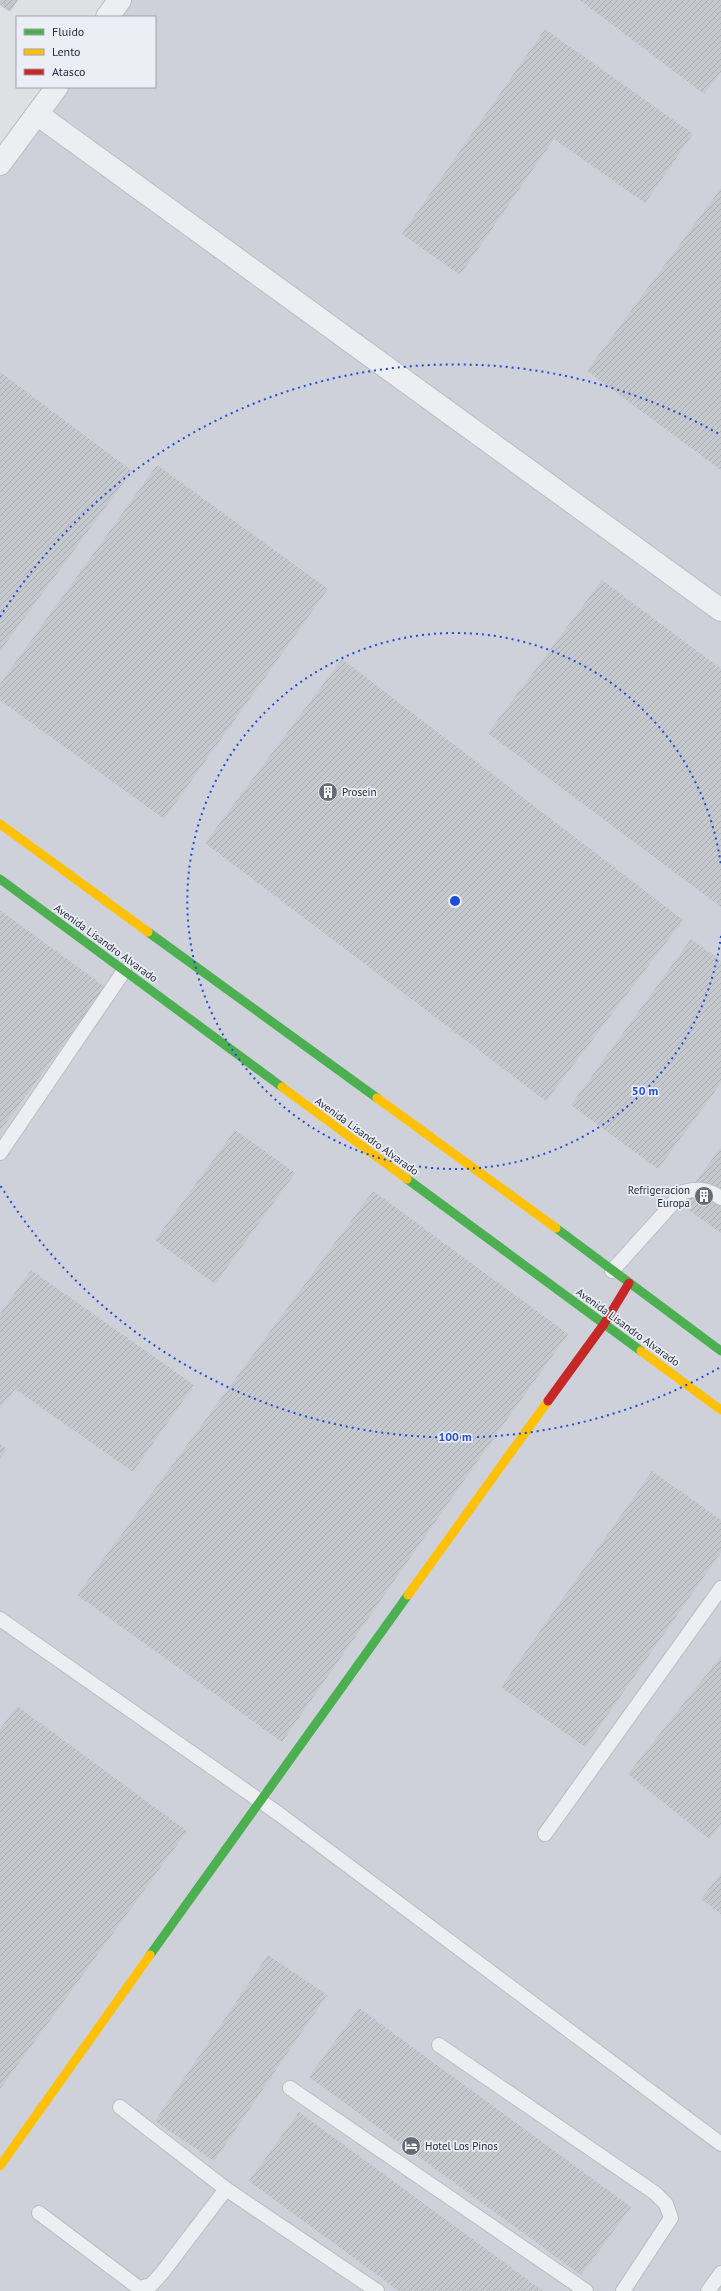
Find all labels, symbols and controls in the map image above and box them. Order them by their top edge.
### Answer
legend [16,16,156,88]
text: Fluido [52,24,84,39]
text: Lento [52,44,81,59]
text: Atasco [52,64,85,79]
building icon: Prosein [317,781,339,803]
place label: Prosein [342,785,377,799]
centre of rings [448,894,462,908]
street label: Avenida Lisandro Alvarado [52,901,161,985]
text: 50 m [632,1083,658,1098]
street label: Avenida Lisandro Alvarado [313,1094,422,1178]
place label: Refrigeracion Europa [628,1183,690,1210]
building icon: Refrigeracion Europa [693,1185,715,1207]
street label: Avenida Lisandro Alvarado [574,1285,683,1369]
text: 100 m [438,1429,472,1444]
hotel icon: Hotel Los Pinos [400,2135,422,2157]
place label: Hotel Los Pinos [425,2139,498,2153]

